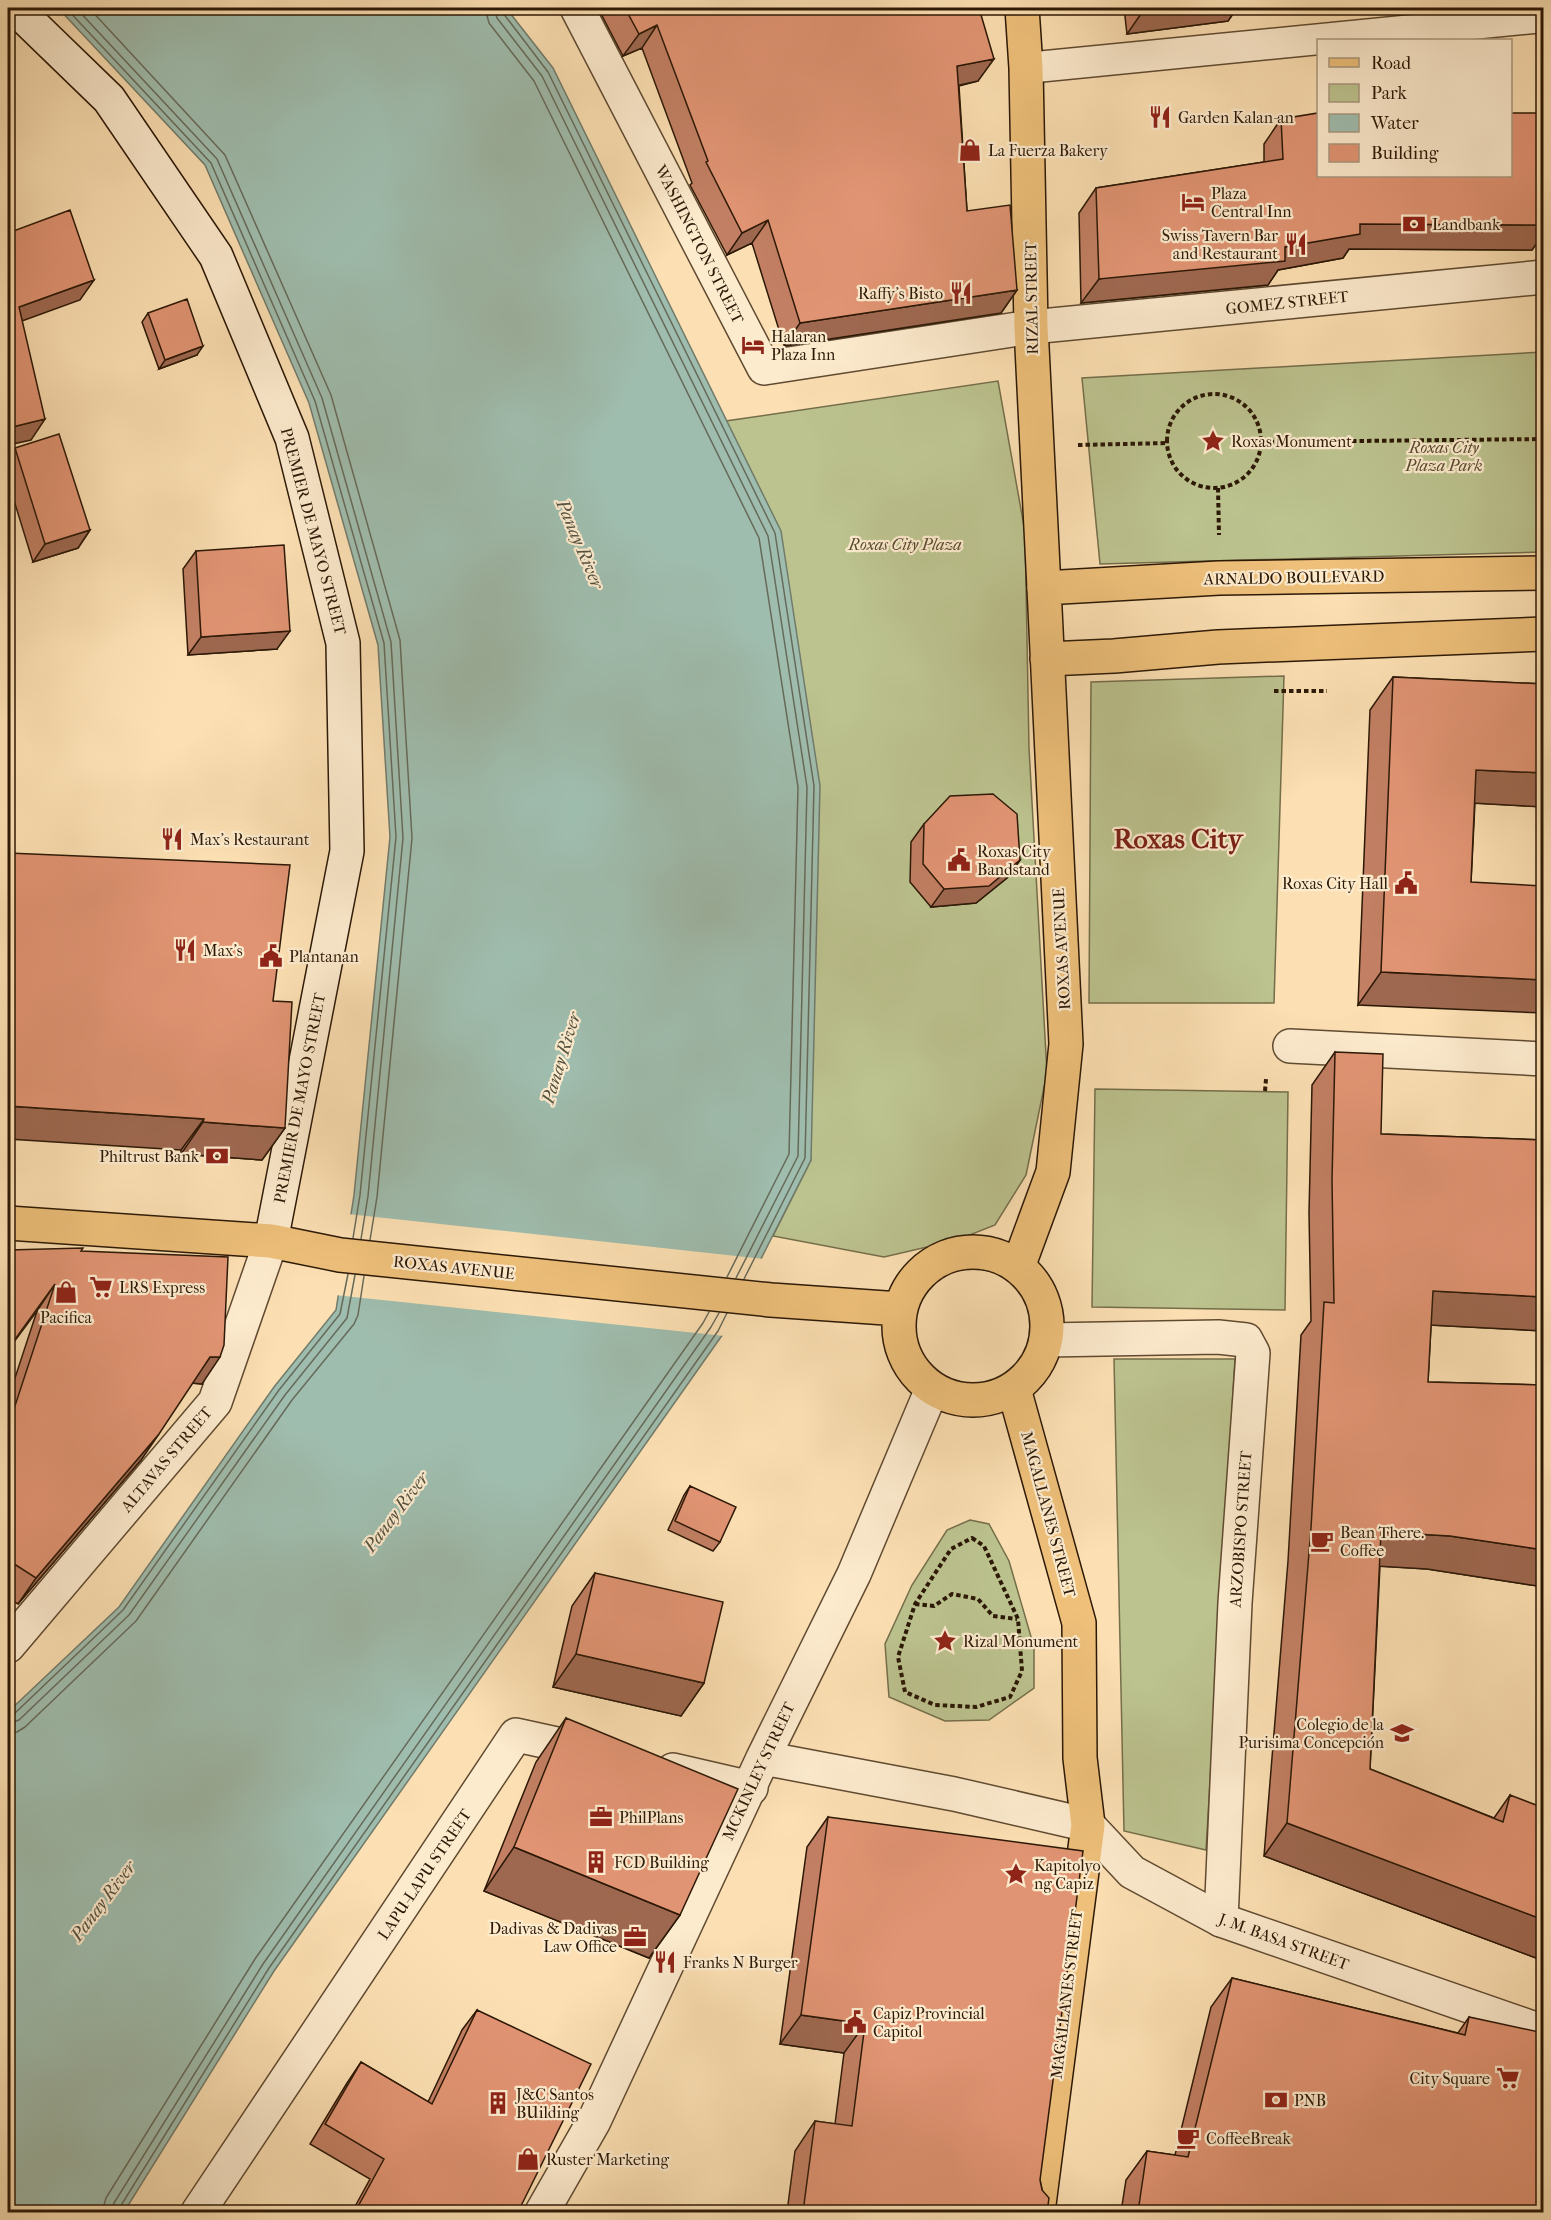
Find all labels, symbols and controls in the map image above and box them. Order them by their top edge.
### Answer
legend [1317,39,1512,177]
text: Road [1371,53,1411,74]
text: Park [1371,83,1408,104]
restaurant icon: Garden Kalan-an [1147,104,1173,130]
place label: Garden Kalan-an [1178,108,1295,127]
text: Water [1370,113,1419,134]
shop icon: La Fuerza Bakery [957,137,983,163]
place label: La Fuerza Bakery [988,141,1108,160]
text: Building [1371,143,1439,164]
street label: WASHINGTON STREET [651,161,748,327]
place label: Plaza Central Inn [1211,184,1292,221]
hotel icon: Plaza Central Inn [1180,189,1206,215]
bank icon: Landbank [1401,211,1427,237]
place label: Landbank [1432,215,1501,234]
place label: Swiss Tavern Bar and Restaurant [1162,226,1278,263]
restaurant icon: Swiss Tavern Bar and Restaurant [1283,231,1309,257]
street label: RIZAL STREET [1021,241,1042,355]
restaurant icon: Raffy's Bisto [948,280,974,306]
place label: Raffy's Bisto [858,284,943,303]
street label: GOMEZ STREET [1225,287,1350,318]
place label: Halaran Plaza Inn [771,327,836,364]
hotel icon: Halaran Plaza Inn [740,332,766,358]
street label: PREMIER DE MAYO STREET [277,425,350,637]
place icon: Roxas Monument [1200,428,1226,454]
place label: Roxas Monument [1231,432,1352,451]
park label: Roxas City Plaza Park [1404,438,1483,475]
water label: Panay River [551,496,608,594]
park label: Roxas City Plaza [847,535,962,554]
street label: ARNALDO BOULEVARD [1203,566,1384,589]
district label: Roxas City [1113,822,1245,855]
restaurant icon: Max's Restaurant [159,826,185,852]
place label: Max's Restaurant [190,830,310,849]
place label: Roxas City Bandstand [977,842,1051,879]
public building icon: Roxas City Bandstand [946,847,972,873]
public building icon: Roxas City Hall [1393,870,1419,896]
place label: Roxas City Hall [1282,874,1389,893]
street label: ROXAS AVENUE [1049,887,1074,1010]
restaurant icon: Max's [172,937,198,963]
place label: Max's [203,941,243,960]
public building icon: Plantanan [258,943,284,969]
place label: Plantanan [289,947,359,966]
street label: PREMIER DE MAYO STREET [270,991,329,1205]
water label: Panay River [537,1008,586,1107]
bank icon: Philtrust Bank [204,1143,230,1169]
place label: Philtrust Bank [99,1147,200,1166]
street label: ROXAS AVENUE [392,1252,516,1283]
supermarket icon: LRS Express [88,1274,114,1300]
place label: LRS Express [119,1278,205,1297]
shop icon: Pacifica [53,1279,79,1305]
place label: Pacifica [40,1308,93,1327]
street label: ALTAVAS STREET [116,1403,216,1517]
street label: MAGALLANES STREET [1017,1429,1080,1599]
street label: ARZOBISPO STREET [1225,1450,1255,1609]
water label: Panay River [359,1467,434,1557]
place label: Bean There. Coffee [1340,1523,1424,1560]
cafe icon: Bean There. Coffee [1309,1528,1335,1554]
place icon: Rizal Monument [932,1628,958,1654]
place label: Rizal Monument [963,1632,1079,1651]
street label: MCKINLEY STREET [718,1699,799,1843]
place label: Colegio de la Purisima Concepción [1238,1715,1385,1752]
school or university icon: Colegio de la Purisima Concepción [1389,1720,1415,1746]
office icon: PhilPlans [588,1804,614,1830]
street label: LAPU-LAPU STREET [374,1805,475,1943]
place label: PhilPlans [619,1808,684,1827]
building icon: FCD Building [583,1849,609,1875]
place label: FCD Building [614,1853,709,1872]
water label: Panay River [66,1856,141,1946]
place label: Kapitolyo ng Capiz [1034,1856,1101,1893]
place icon: Kapitolyo ng Capiz [1003,1861,1029,1887]
street label: MAGALLANES STREET [1047,1908,1086,2080]
street label: J. M. BASA STREET [1214,1908,1352,1974]
place label: Dadivas & Dadivas Law Office [489,1919,617,1956]
office icon: Dadivas & Dadivas Law Office [622,1924,648,1950]
restaurant icon: Franks N Burger [652,1949,678,1975]
place label: Franks N Burger [683,1953,798,1972]
place label: Capiz Provincial Capitol [873,2004,985,2041]
public building icon: Capiz Provincial Capitol [842,2009,868,2035]
supermarket icon: City Square [1495,2065,1521,2091]
place label: City Square [1409,2069,1490,2088]
place label: J&C Santos BUilding [514,2085,594,2122]
bank icon: PNB [1263,2087,1289,2113]
building icon: J&C Santos BUilding [485,2090,511,2116]
place label: PNB [1294,2091,1326,2110]
cafe icon: CoffeeBreak [1175,2125,1201,2151]
place label: CoffeeBreak [1206,2129,1291,2148]
shop icon: Ruster Marketing [515,2146,541,2172]
place label: Ruster Marketing [546,2150,670,2169]

